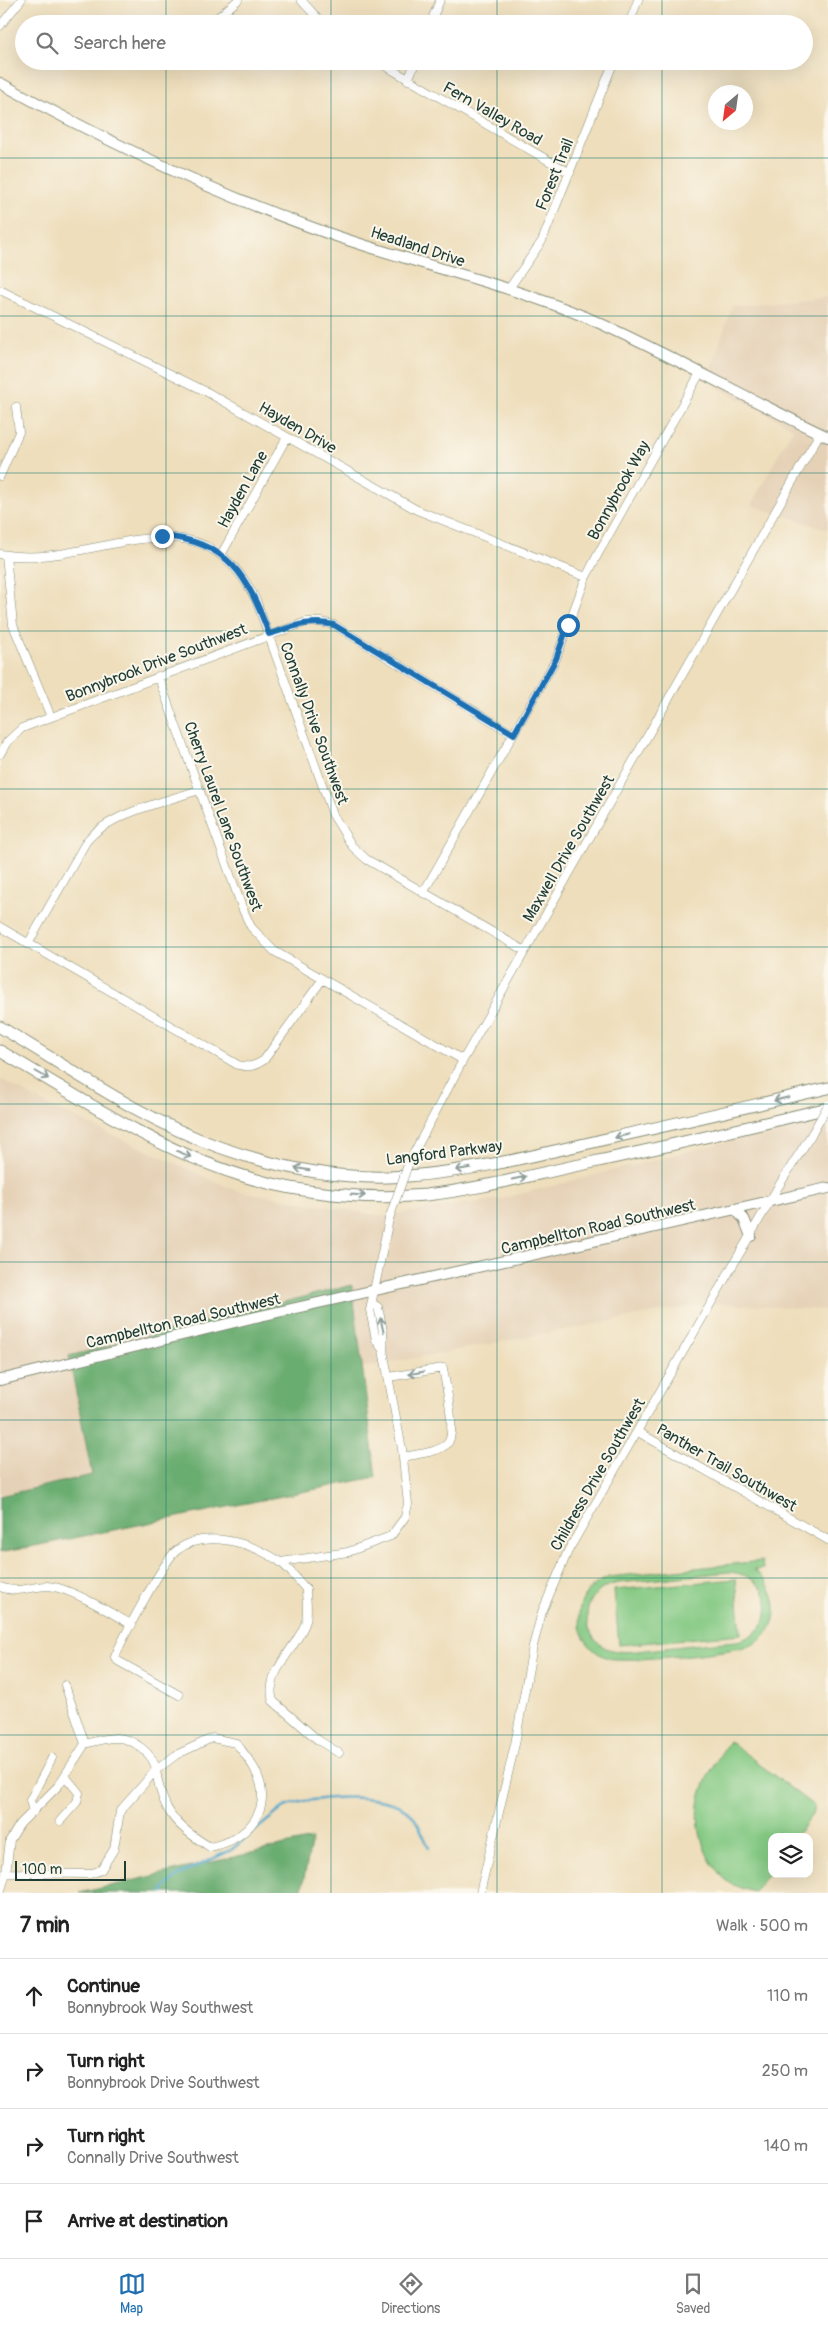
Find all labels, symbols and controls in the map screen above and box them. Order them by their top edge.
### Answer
search box [15,15,813,70]
icon: search [33,29,61,57]
text: Search here [73,31,166,55]
street label: Fern Valley Road [439,77,546,150]
north arrow [708,85,753,130]
street label: Forest Trail [531,135,578,213]
street label: Headland Drive [368,222,467,272]
street label: Hayden Drive [255,398,340,458]
street label: Bonnybrook Way [583,437,655,544]
street label: Hayden Lane [213,447,272,532]
route end [151,525,174,548]
route start [557,614,580,637]
street label: Bonnybrook Drive Southwest [63,619,250,707]
street label: Connally Drive Southwest [275,639,353,808]
street label: Cherry Laurel Lane Southwest [179,719,267,914]
street label: Maxwell Drive Southwest [519,771,619,926]
one-way arrow [34,1071,49,1081]
one-way arrow [773,1095,789,1104]
one-way arrow [615,1132,631,1141]
street label: Langford Parkway [385,1136,504,1170]
one-way arrow [176,1149,191,1159]
one-way arrow [294,1164,310,1174]
one-way arrow [456,1165,472,1175]
one-way arrow [511,1173,527,1182]
one-way arrow [350,1191,366,1200]
street label: Campbellton Road Southwest [499,1195,698,1259]
street label: Campbellton Road Southwest [84,1289,283,1353]
one-way arrow [376,1317,386,1333]
one-way arrow [408,1368,424,1378]
street label: Childress Drive Southwest [546,1394,650,1554]
street label: Panther Trail Southwest [653,1419,801,1517]
map controls [768,1833,813,1878]
button: layers [768,1833,813,1878]
scale bar [15,1858,126,1881]
text: 100 m [22,1861,62,1878]
text: 7 min [20,1912,70,1939]
text: Walk · 500 m [716,1916,808,1936]
text: Continue [67,1974,140,1998]
icon: ahead [20,1982,48,2010]
text: 110 m [767,1986,808,2006]
text: Bonnybrook Way Southwest [67,1998,253,2018]
text: Turn right [67,2049,145,2073]
icon: right [20,2057,48,2085]
text: 250 m [762,2061,808,2081]
text: Bonnybrook Drive Southwest [67,2073,260,2093]
text: Turn right [67,2124,145,2148]
icon: right [20,2132,48,2160]
text: 140 m [764,2136,808,2156]
text: Connally Drive Southwest [67,2148,239,2168]
icon: arrive [20,2207,48,2235]
text: Arrive at destination [67,2209,228,2233]
tab: Map [118,2270,146,2317]
tab: Directions [381,2270,440,2317]
tab: Saved [676,2270,710,2317]

